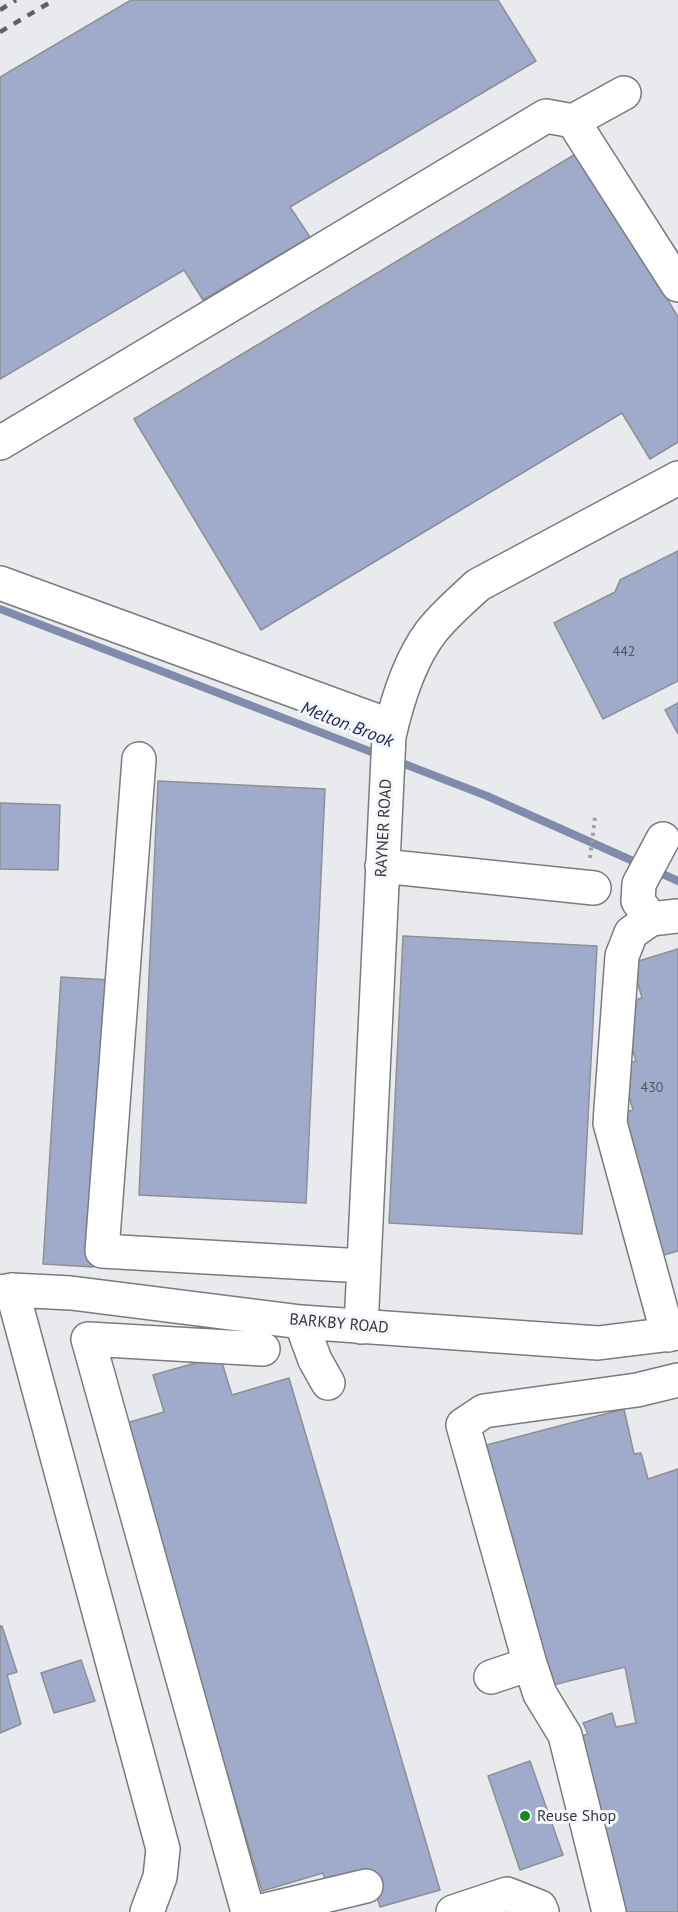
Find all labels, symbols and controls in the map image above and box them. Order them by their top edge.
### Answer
house number: 442 [613,644,635,660]
water label: Melton Brook [298,697,396,753]
street label: RAYNER ROAD [372,778,396,878]
house number: 430 [641,1080,663,1096]
street label: BARKBY ROAD [288,1310,390,1338]
place label: Reuse Shop [537,1806,616,1826]
marker: Reuse Shop [518,1809,532,1823]

